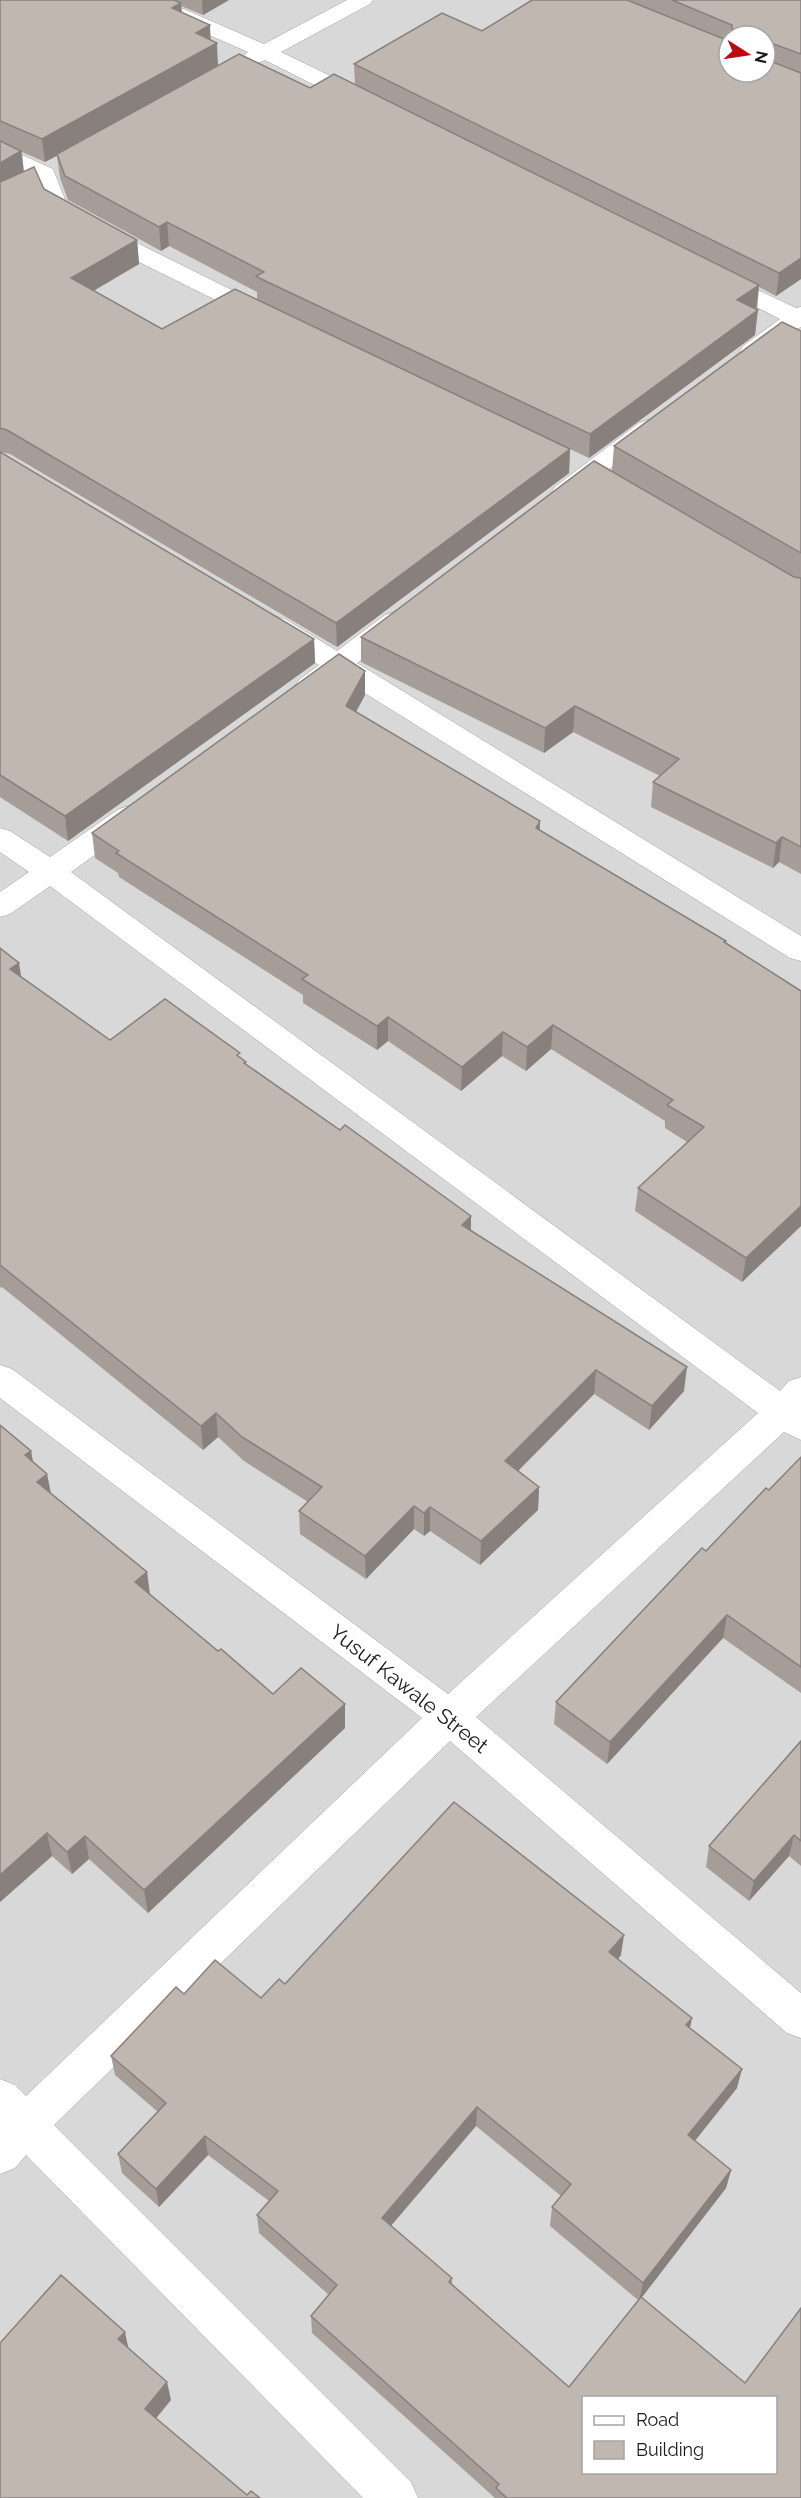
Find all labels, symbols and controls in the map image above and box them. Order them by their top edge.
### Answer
north arrow [717,24,777,84]
text: N [751,49,772,65]
street label: Yusuf Kawale Street [325,1619,493,1758]
legend [582,2396,777,2474]
text: Road [636,2409,679,2430]
text: Building [636,2439,704,2460]

